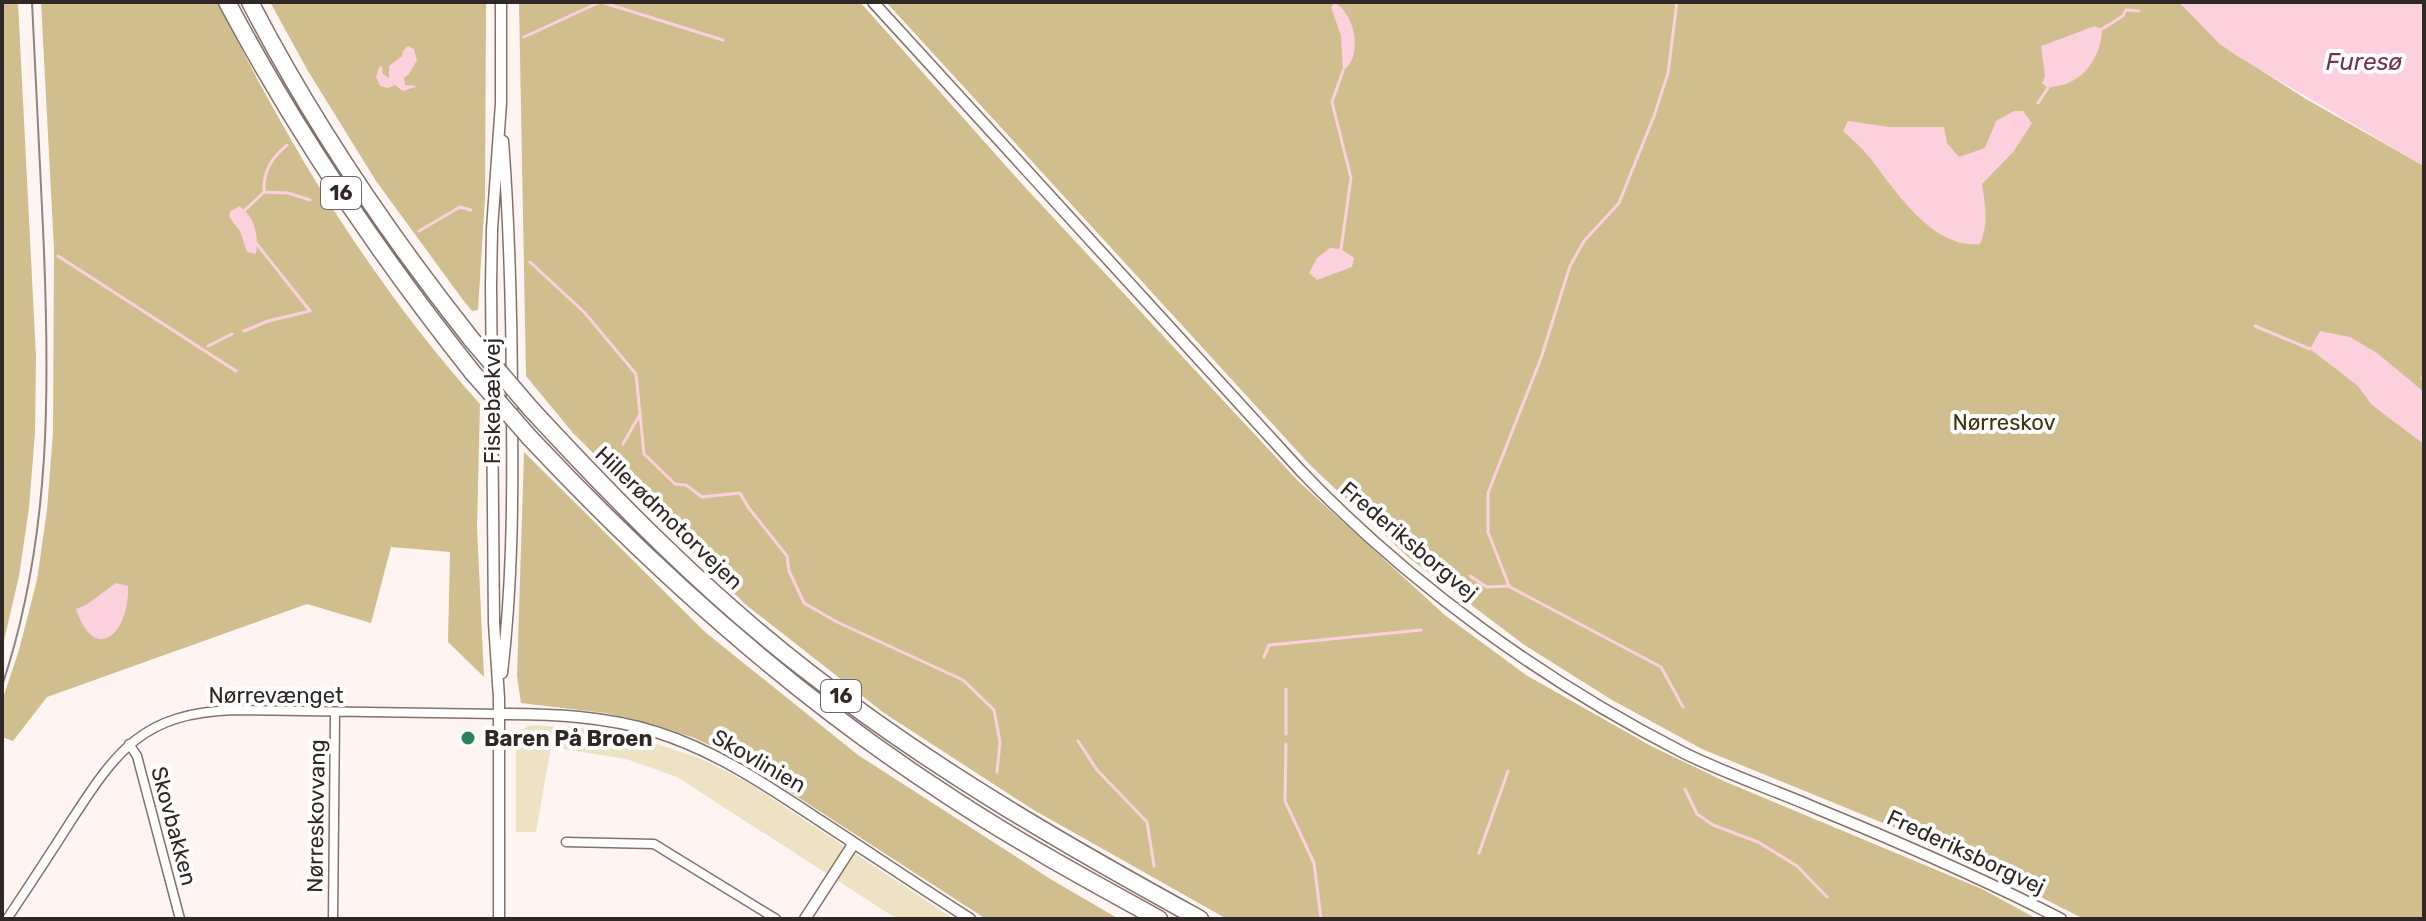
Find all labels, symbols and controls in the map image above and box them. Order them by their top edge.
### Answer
water label: Furesø [2326,48,2403,76]
road number: 16 [321,177,361,209]
street label: Fiskebækvej [479,338,506,464]
park label: Nørreskov [1952,409,2056,436]
street label: Hillerødmotorvejen [590,441,748,595]
street label: Frederiksborgvej [1335,476,1483,606]
road number: 16 [821,680,861,712]
street label: Nørrevænget [208,682,344,709]
street label: Skovlinien [707,723,811,799]
place label: Baren På Broen [484,725,653,752]
marker: Baren På Broen [459,729,477,747]
street label: Nørreskovvang [301,739,331,893]
street label: Skovbakken [145,764,203,888]
street label: Frederiksborgvej [1883,804,2049,900]

